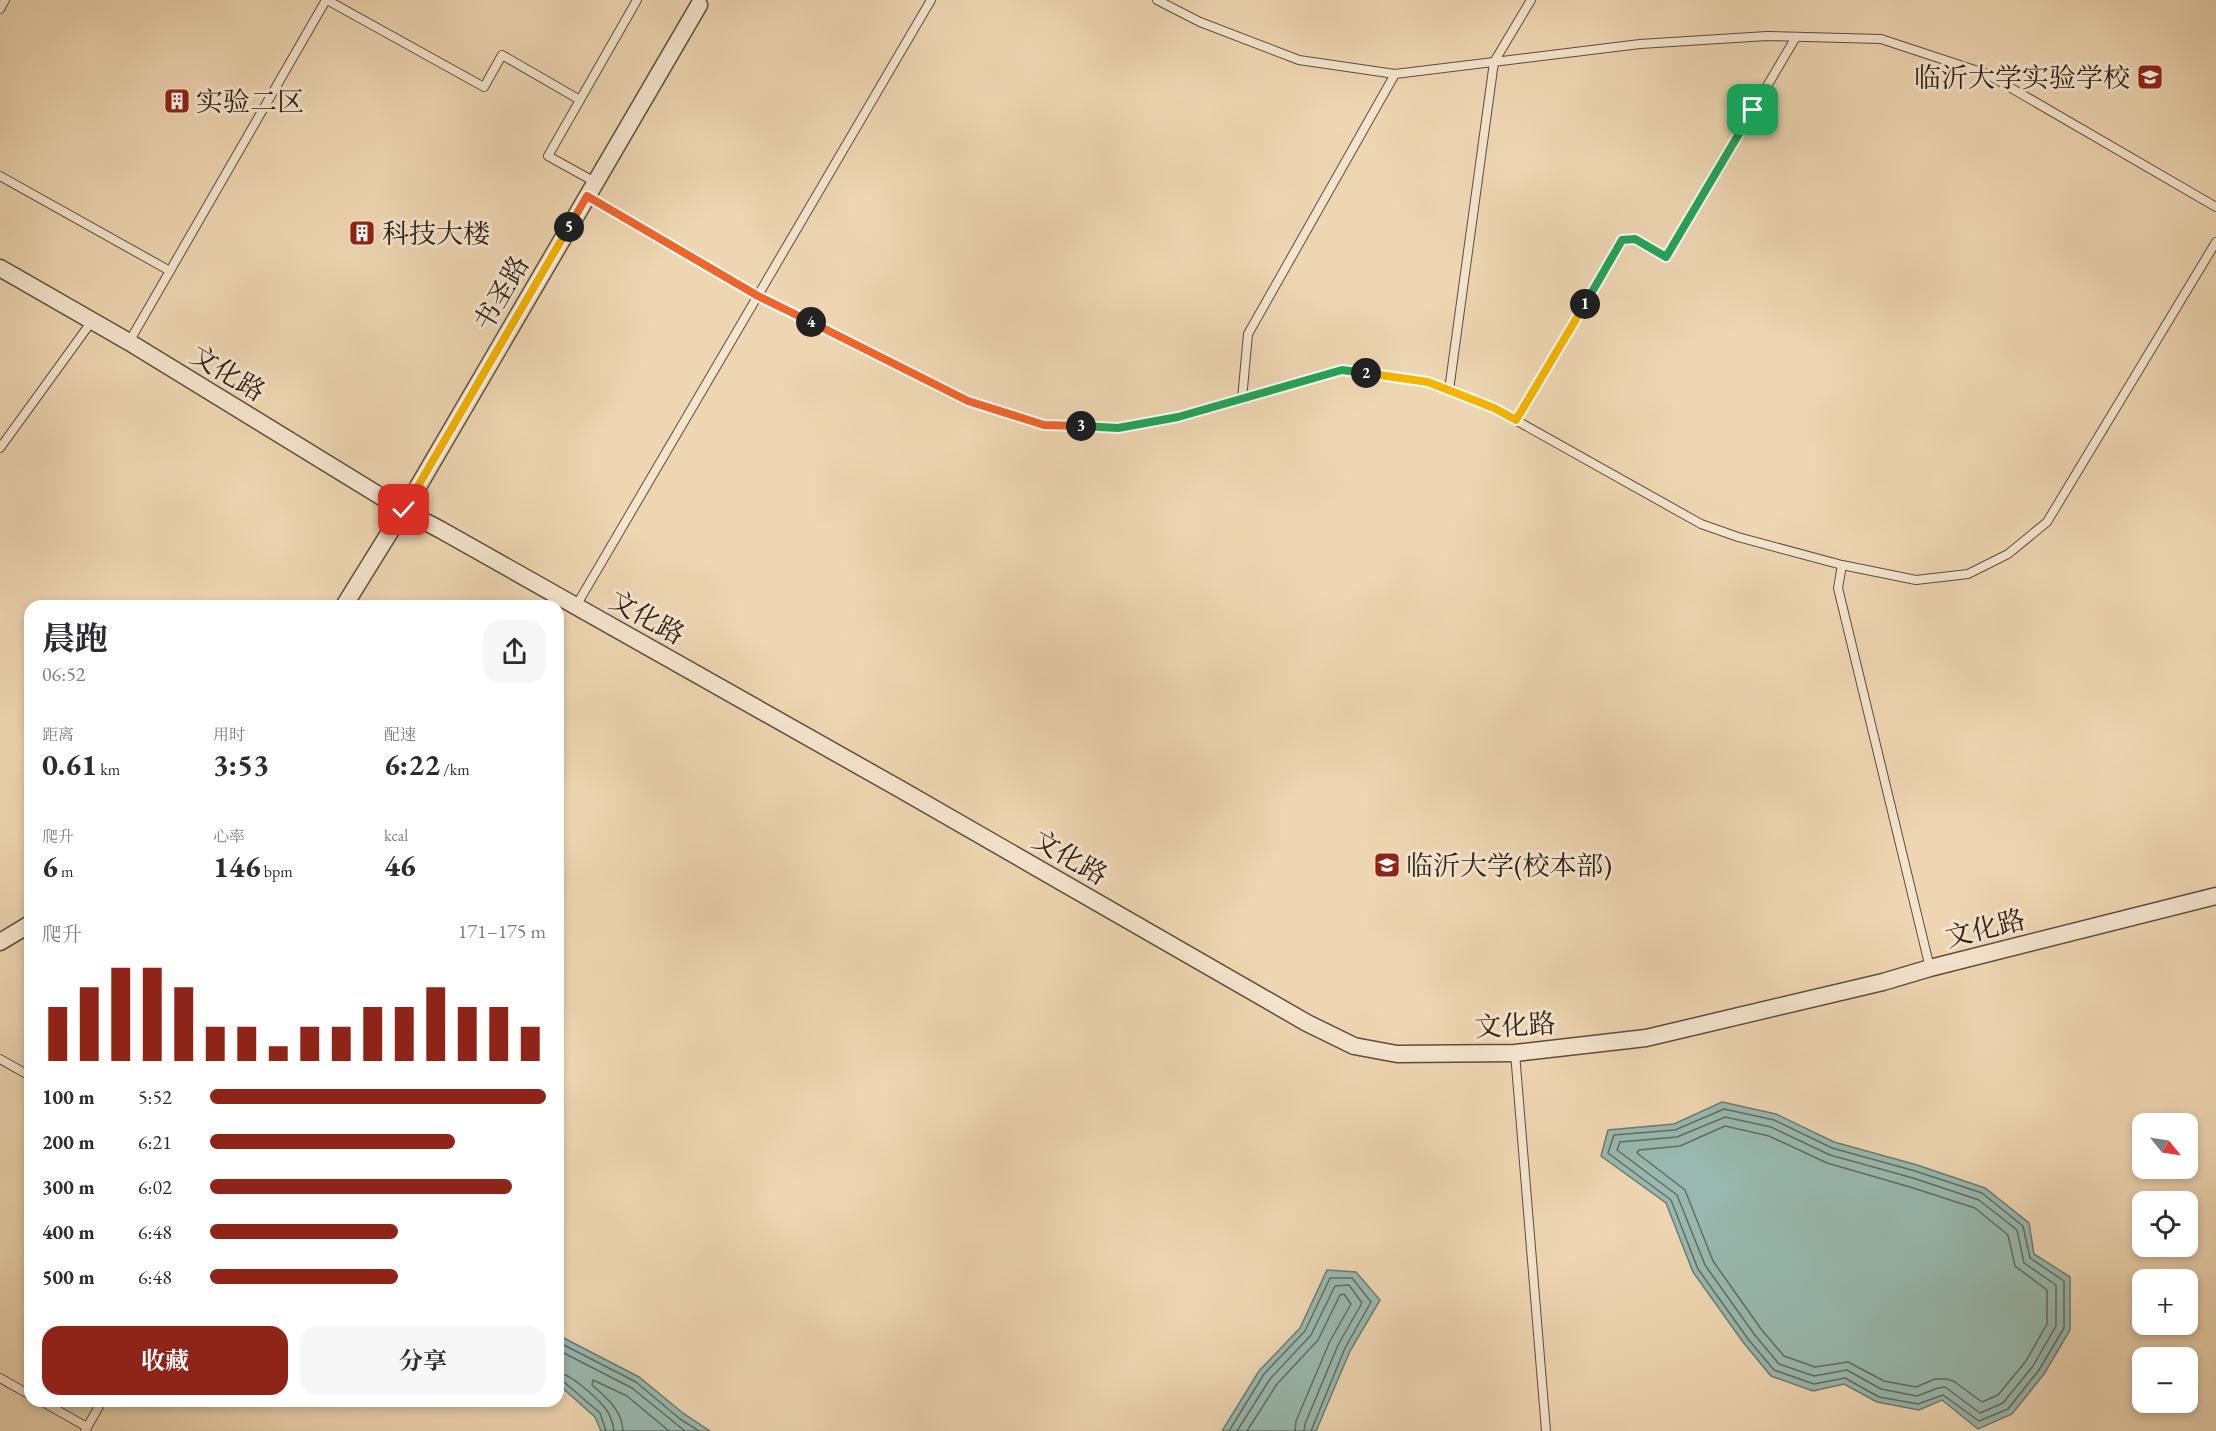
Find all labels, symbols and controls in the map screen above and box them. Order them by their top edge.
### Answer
place label: 临沂大学实验学校 [1914,60,2130,95]
school or university icon: 临沂大学实验学校 [2135,62,2165,92]
place label: 实验二区 [196,84,304,119]
pin [1727,84,1778,135]
building icon: 实验二区 [162,86,192,116]
icon: arrive [1736,93,1769,126]
pin: 5 [554,212,584,242]
place label: 科技大楼 [382,216,490,251]
text: 5 [565,216,573,237]
building icon: 科技大楼 [347,218,377,248]
street label: 书圣路 [466,249,536,337]
pin: 1 [1570,289,1600,319]
text: 1 [1581,293,1589,314]
pin: 4 [796,307,826,337]
text: 4 [807,311,815,332]
street label: 文化路 [184,337,272,409]
pin: 2 [1351,358,1381,388]
text: 2 [1362,362,1370,383]
pin: 3 [1066,411,1096,441]
text: 3 [1077,415,1085,436]
pin [378,484,429,535]
icon: check [387,493,420,526]
street label: 文化路 [603,582,691,652]
text: 晨跑 [42,617,108,660]
button: share [483,620,546,683]
text: 06:52 [42,661,85,687]
text: 距离 [42,724,74,745]
text: 用时 [213,724,245,745]
text: 配速 [384,724,416,745]
text: 0.61 [42,745,97,784]
text: 3:53 [213,745,269,784]
text: 6:22 [384,745,440,784]
text: km [97,759,120,780]
text: /km [440,759,470,780]
street label: 文化路 [1026,822,1114,892]
text: kcal [384,825,408,846]
text: 爬升 [42,826,74,847]
text: 心率 [213,826,245,847]
text: 46 [384,846,416,885]
text: 6 [42,847,58,886]
text: 146 [213,847,261,886]
place label: 临沂大学(校本部) [1406,848,1612,883]
school or university icon: 临沂大学(校本部) [1372,850,1402,880]
text: m [58,861,74,882]
text: bpm [261,861,293,882]
street label: 文化路 [1941,901,2029,955]
text: 171–175 m [458,918,546,944]
text: 爬升 [42,921,82,947]
street label: 文化路 [1474,1005,1556,1045]
text: 100 m [42,1084,95,1110]
text: 5:52 [138,1084,172,1110]
north arrow [2132,1113,2198,1179]
map controls [2132,1113,2198,1413]
text: 200 m [42,1129,95,1155]
text: 6:21 [138,1129,172,1155]
text: 300 m [42,1174,95,1200]
text: 6:02 [138,1174,172,1200]
button: locate [2132,1191,2198,1257]
text: 400 m [42,1219,95,1245]
text: 6:48 [138,1219,172,1245]
text: 500 m [42,1264,95,1290]
text: 6:48 [138,1264,172,1290]
button: + [2132,1269,2198,1335]
button: 收藏 [42,1326,288,1395]
button: 分享 [300,1326,546,1395]
button: − [2132,1347,2198,1413]

